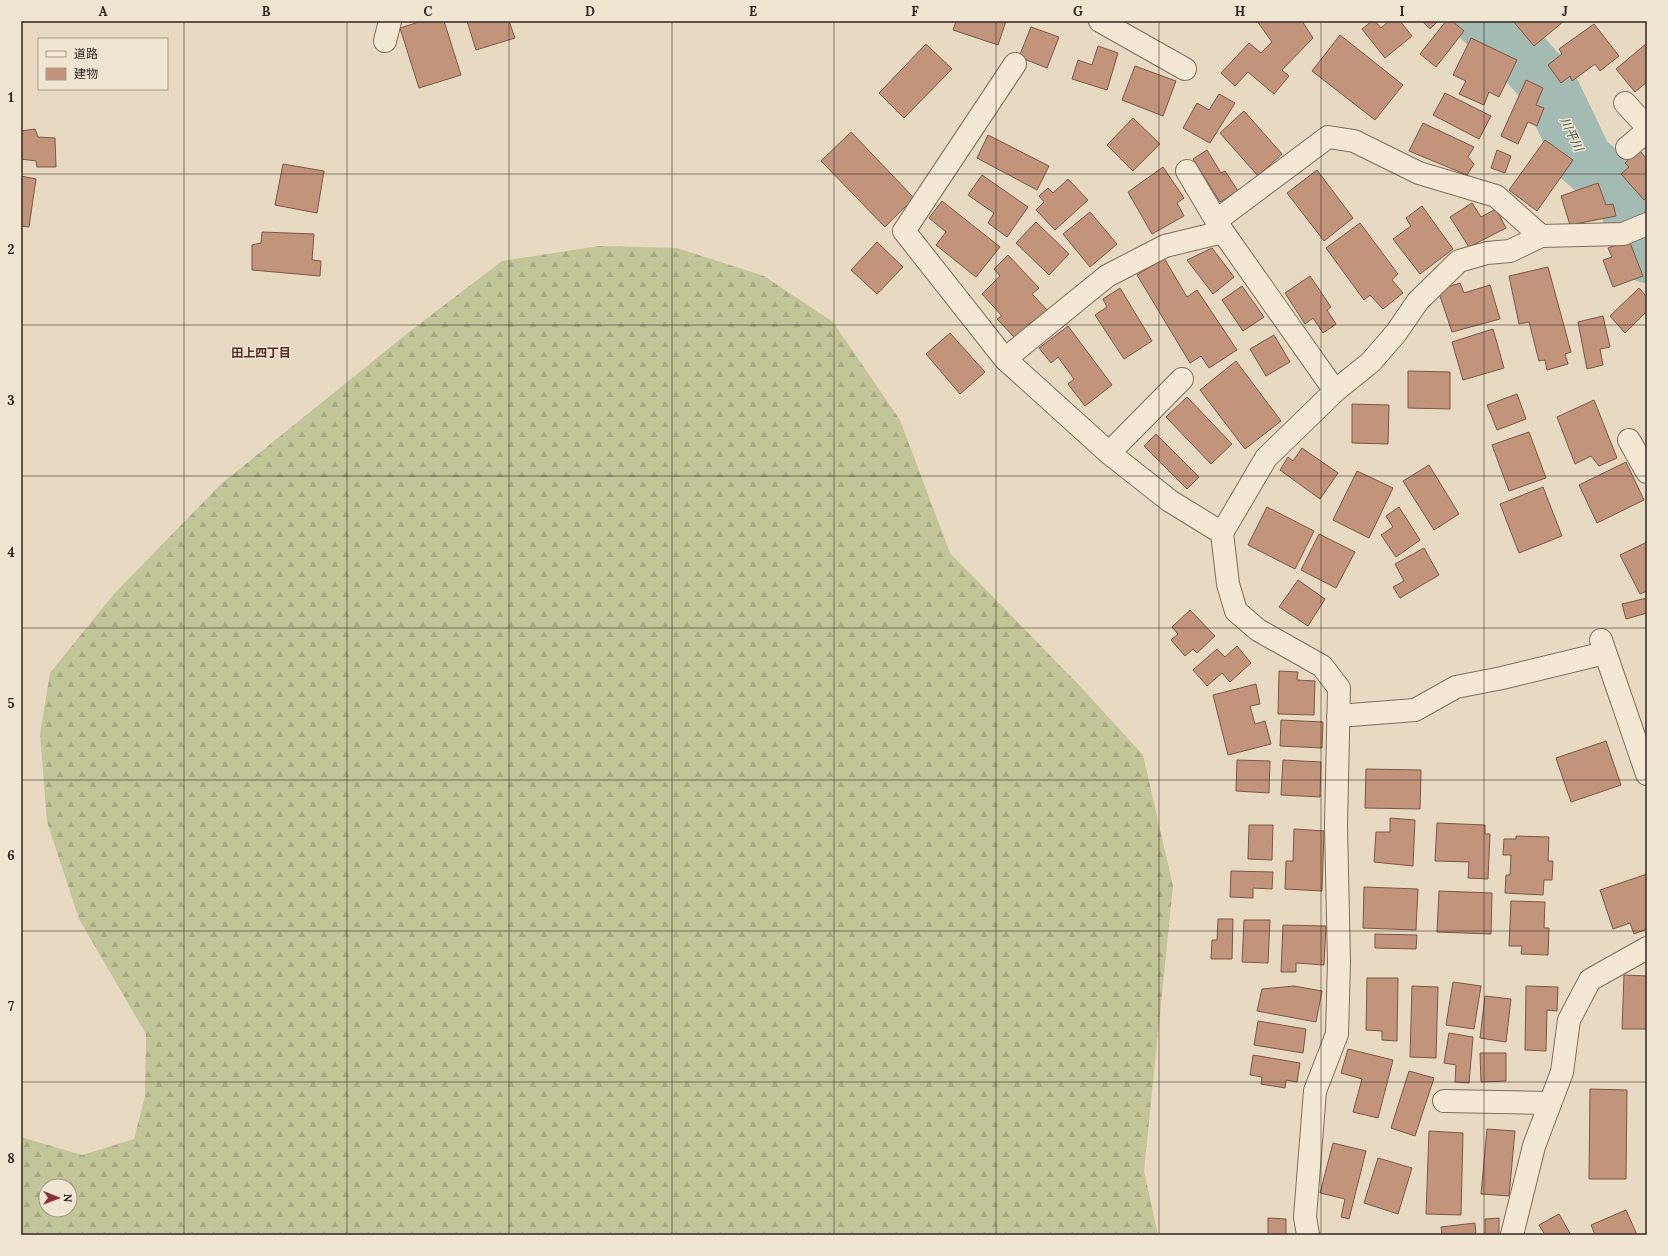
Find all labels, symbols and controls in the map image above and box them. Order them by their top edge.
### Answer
text: A [99,3,108,20]
text: B [262,3,271,20]
text: C [424,3,433,20]
text: D [585,3,595,20]
text: E [749,3,757,20]
text: F [911,3,919,20]
text: G [1073,3,1083,20]
text: H [1235,3,1245,20]
text: I [1399,3,1405,20]
text: J [1562,3,1568,20]
legend [38,38,168,90]
text: 道路 [74,46,98,61]
text: 建物 [74,66,98,81]
text: 1 [8,89,14,106]
water label: 川平川 [1557,115,1588,155]
text: 2 [8,241,15,258]
district label: 田上四丁目 [231,345,291,360]
text: 3 [7,392,15,409]
text: 4 [7,544,15,561]
text: 5 [7,695,15,712]
text: 6 [7,847,15,864]
text: 7 [8,998,14,1015]
text: 8 [7,1150,15,1167]
north arrow [38,1178,78,1218]
text: N [61,1194,75,1203]

